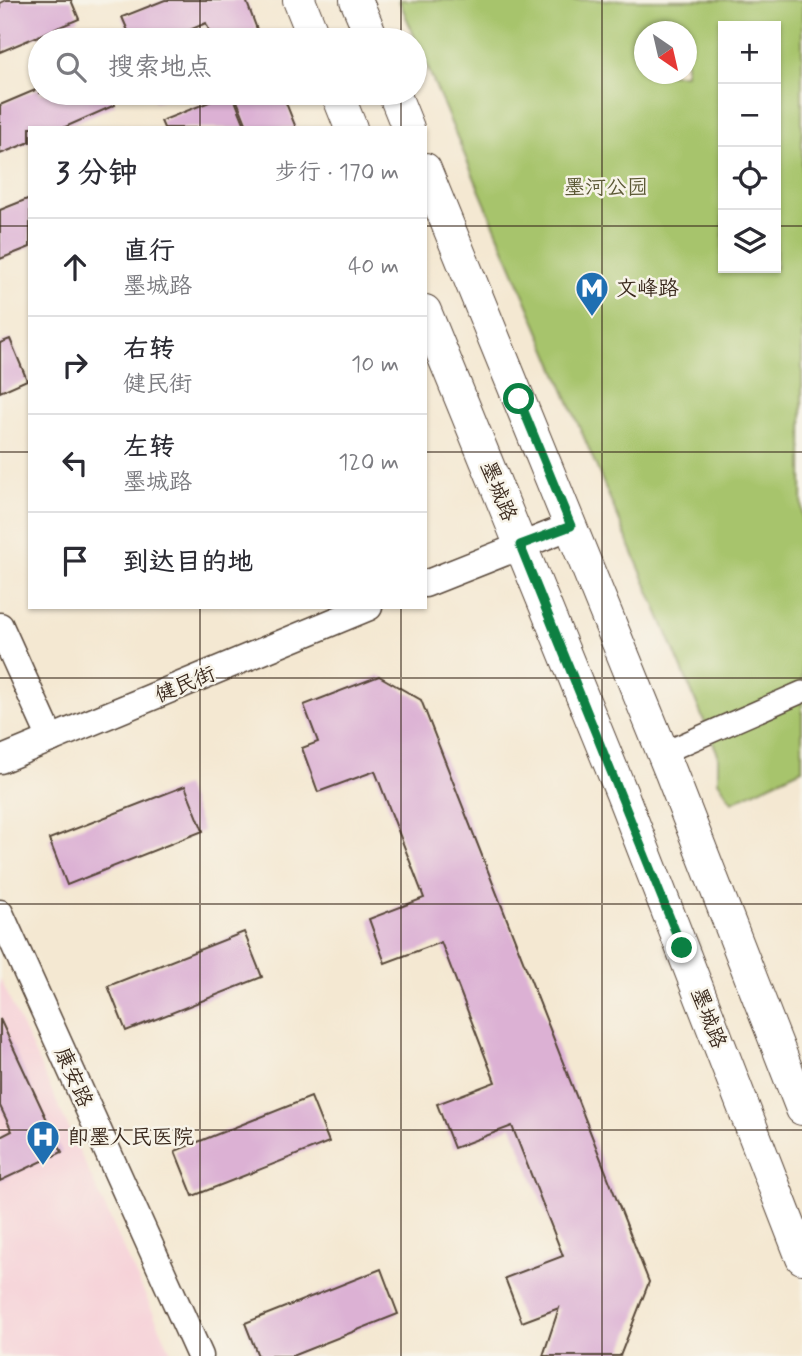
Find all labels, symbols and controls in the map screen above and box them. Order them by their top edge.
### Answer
north arrow [634,21,697,84]
map controls [718,21,781,273]
button: + [718,21,781,84]
search box [28,28,427,105]
icon: search [52,48,90,86]
text: 搜索地点 [108,51,212,85]
button: − [718,84,781,147]
button: locate [718,147,781,210]
text: 3 分钟 [56,154,138,193]
text: 步行 · 170 m [275,158,399,188]
park label: 墨河公园 [564,174,648,202]
button: layers [718,210,781,273]
text: 直行 [123,235,175,269]
icon: ahead [56,248,94,286]
text: 40 m [348,252,399,282]
metro station icon: 文峰路 [573,269,611,318]
text: 墨城路 [123,272,192,302]
place label: 文峰路 [616,275,679,303]
text: 右转 [123,333,175,367]
icon: right [56,346,94,384]
text: 10 m [351,350,399,380]
text: 健民街 [123,370,192,400]
route start [503,383,534,414]
text: 左转 [123,431,175,465]
icon: left [56,444,94,482]
text: 120 m [338,448,399,478]
street label: 墨城路 [473,457,523,526]
text: 墨城路 [123,468,192,498]
icon: arrive [56,542,94,580]
text: 到达目的地 [123,546,253,580]
street label: 健民街 [151,660,220,710]
route end [666,932,697,963]
street label: 墨城路 [684,984,732,1053]
street label: 康安路 [47,1043,99,1112]
hospital icon: 即墨人民医院 [24,1118,62,1167]
place label: 即墨人民医院 [68,1124,194,1152]

